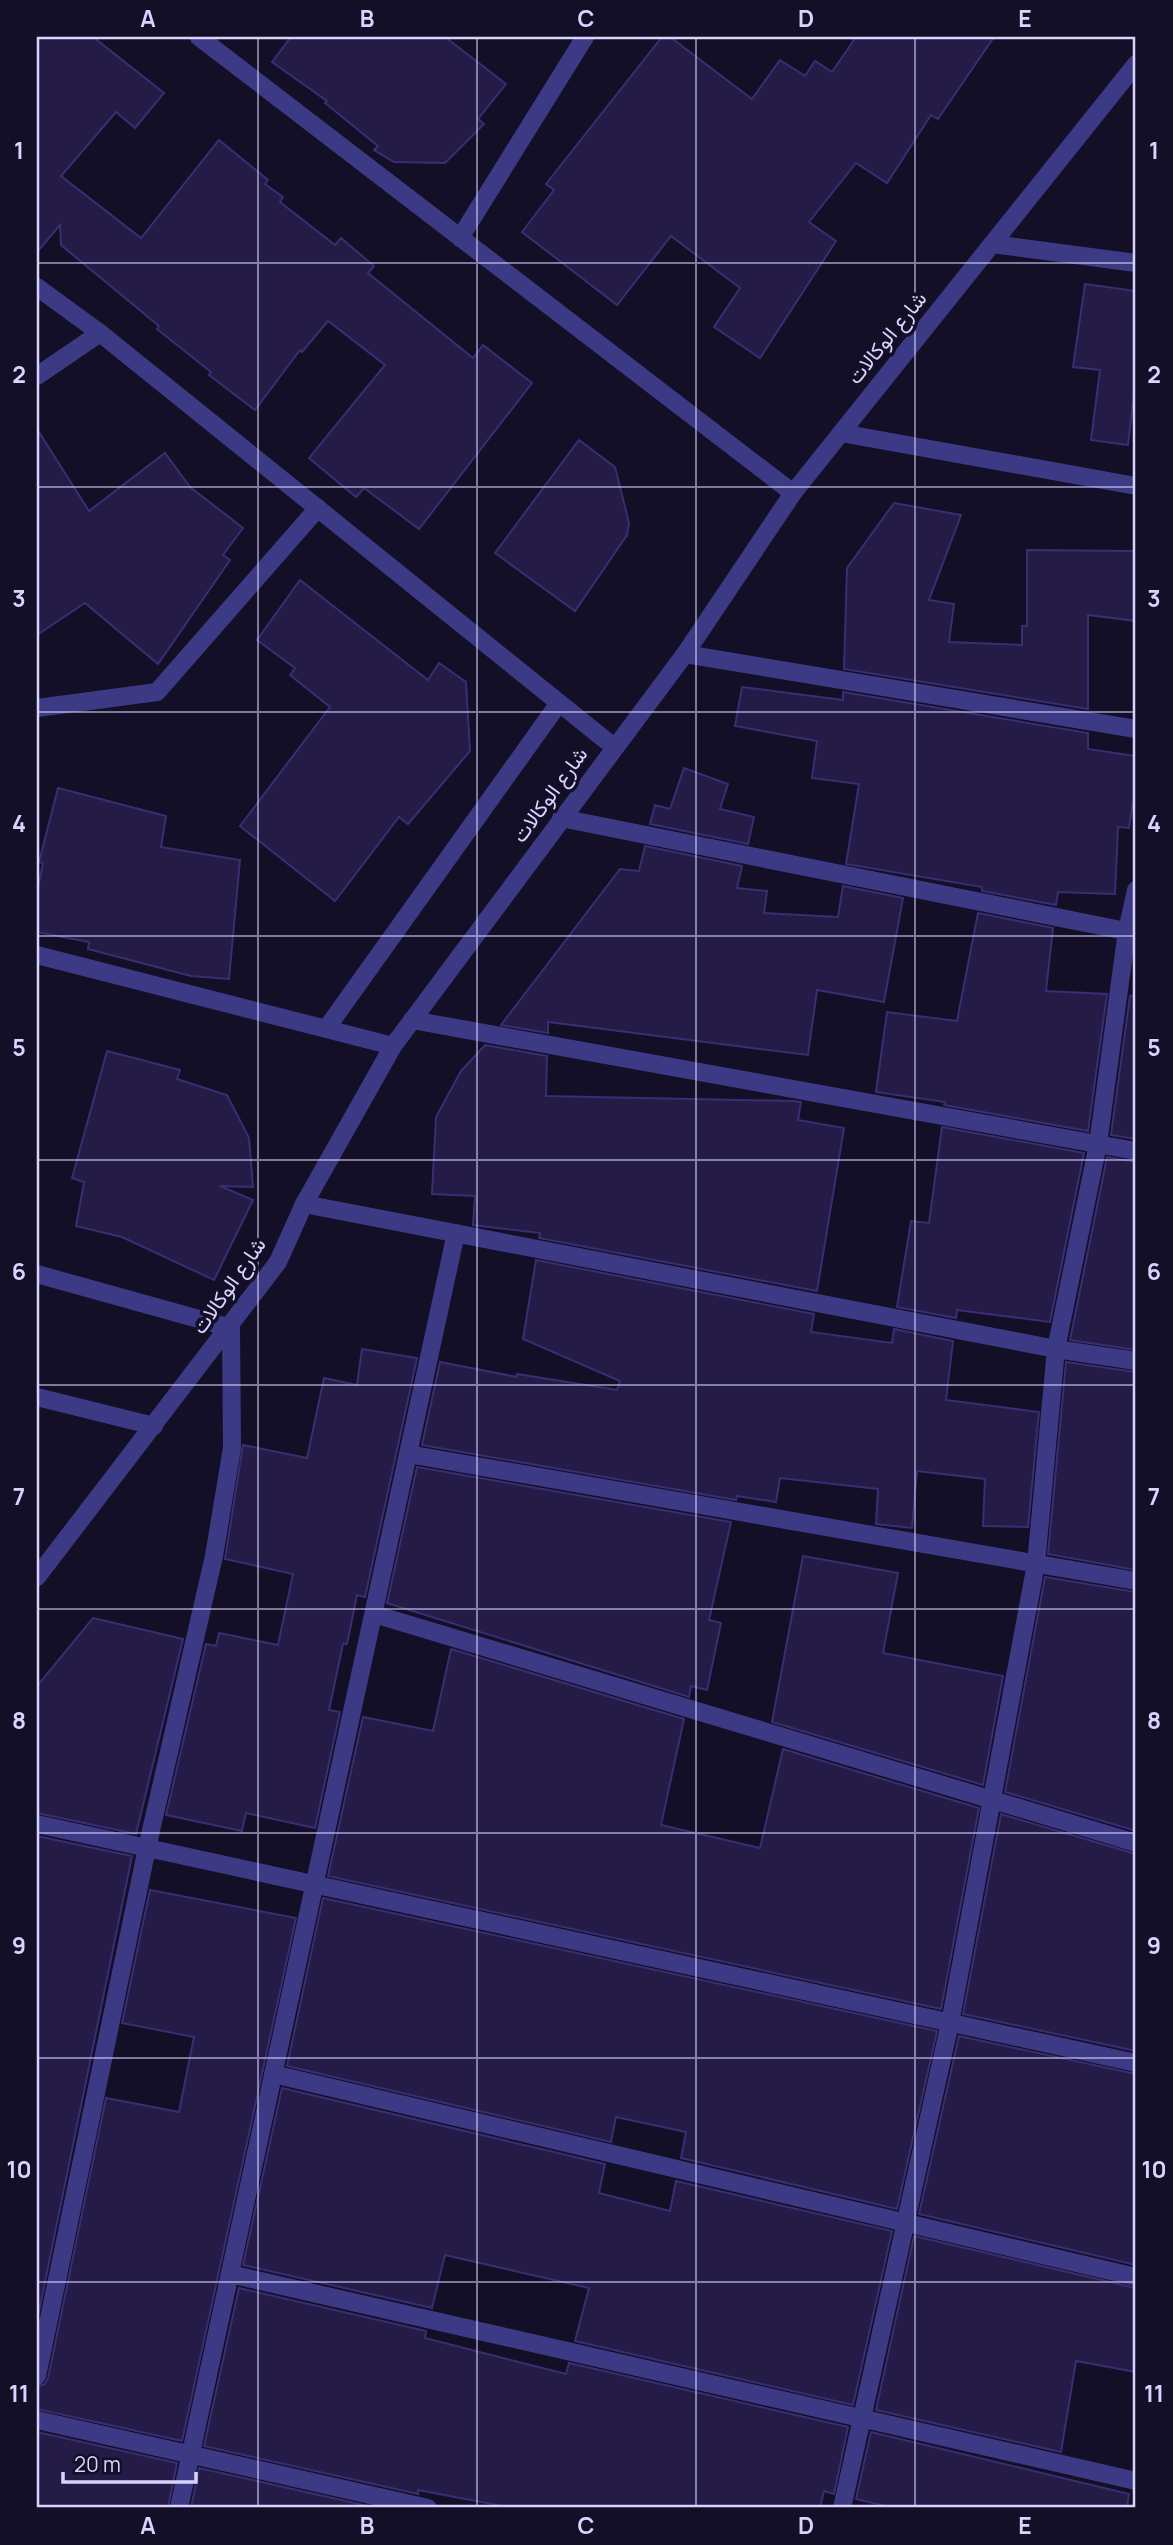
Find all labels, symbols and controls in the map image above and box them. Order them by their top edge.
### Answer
text: A [140,2,156,34]
text: B [360,2,374,34]
text: C [578,2,595,34]
text: D [798,2,814,34]
text: E [1018,2,1032,34]
text: 1 [14,134,24,166]
text: 1 [1149,134,1159,166]
street label: شارع الوكالات [840,285,933,390]
text: 2 [12,358,26,390]
text: 2 [1147,358,1161,390]
text: 3 [12,582,26,614]
text: 3 [1147,582,1161,614]
street label: شارع الوكالات [505,741,594,848]
text: 4 [12,807,26,839]
text: 4 [1147,807,1161,839]
text: 5 [12,1031,26,1063]
text: 5 [1147,1031,1161,1063]
street label: شارع الوكالات [185,1232,273,1340]
text: 6 [12,1255,26,1287]
text: 6 [1147,1255,1161,1287]
text: 7 [13,1480,25,1512]
text: 7 [1148,1480,1160,1512]
text: 8 [12,1704,26,1736]
text: 8 [1147,1704,1161,1736]
text: 9 [12,1929,26,1961]
text: 9 [1147,1929,1161,1961]
text: 10 [6,2153,32,2185]
text: 10 [1141,2153,1167,2185]
text: 11 [9,2377,29,2409]
text: 11 [1144,2377,1164,2409]
scale bar [63,2440,196,2484]
text: 20 m [74,2450,121,2478]
text: A [140,2509,156,2541]
text: B [360,2509,374,2541]
text: C [578,2509,595,2541]
text: D [798,2509,814,2541]
text: E [1018,2509,1032,2541]

